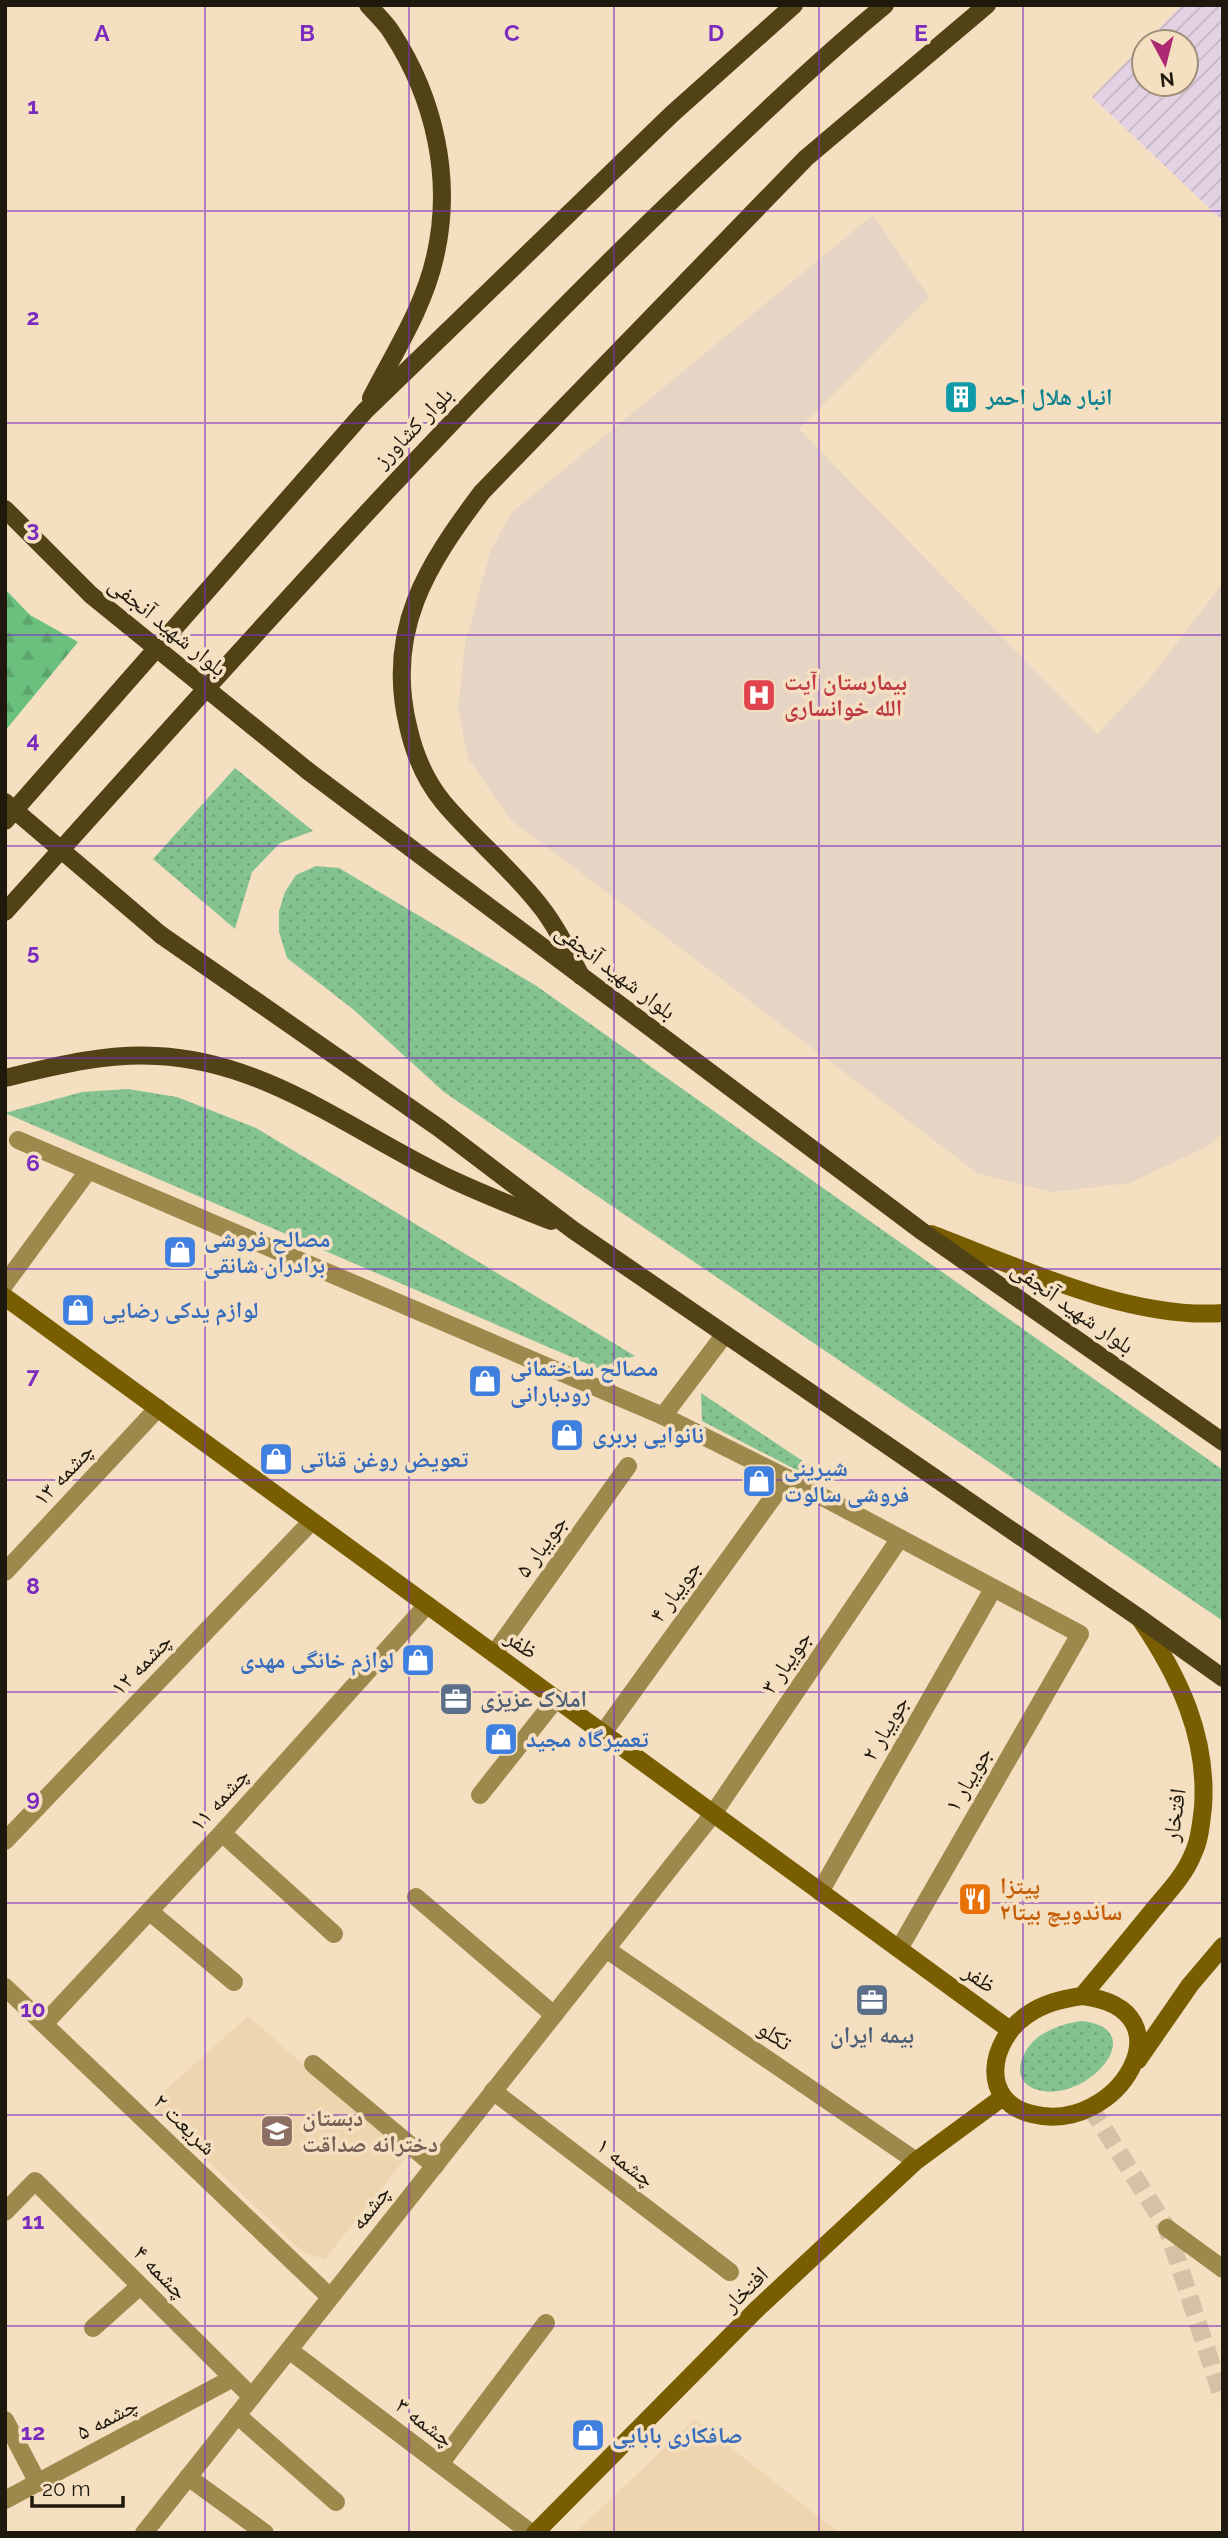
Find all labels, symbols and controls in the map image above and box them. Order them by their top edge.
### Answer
text: A [94,19,110,46]
text: B [299,19,315,46]
text: C [504,19,520,46]
text: D [708,19,724,46]
text: E [914,19,928,46]
north arrow [1130,28,1200,98]
text: N [1159,68,1176,92]
text: 1 [27,92,39,119]
text: 2 [27,303,39,330]
building icon: انبار هلال احمر [942,378,980,416]
street label: بلوار کشاورز [367,381,458,474]
place label: انبار هلال احمر [985,383,1112,411]
text: 3 [27,515,39,542]
street label: بلوار شهید آنجفی [103,570,233,682]
place label: بیمارستان آیت الله خوانساری [784,668,907,722]
hospital icon: بیمارستان آیت الله خوانساری [740,676,778,714]
text: 4 [26,726,40,753]
street label: بلوار شهید آنجفی [550,917,682,1025]
text: 5 [27,938,40,965]
text: 6 [26,1149,40,1176]
place label: مصالح فروشی برادران شانقی [204,1225,330,1279]
shop icon: مصالح فروشی برادران شانقی [161,1233,199,1271]
street label: بلوار شهید آنجفی [1006,1254,1140,1360]
shop icon: لوازم یدکی رضایی [59,1291,97,1329]
place label: لوازم یدکی رضایی [102,1296,258,1326]
place label: مصالح ساختمانی رودبارانی [510,1354,658,1408]
text: 7 [27,1361,40,1388]
shop icon: مصالح ساختمانی رودبارانی [466,1362,504,1400]
shop icon: نانوایی بربری [548,1416,586,1454]
place label: نانوایی بربری [592,1421,704,1449]
street label: چشمه ۱۳ [27,1437,99,1511]
shop icon: تعویض روغن قناتی [257,1440,295,1478]
place label: تعویض روغن قناتی [300,1445,469,1473]
place label: شیرینی فروشی سالوت [784,1454,909,1508]
shop icon: شیرینی فروشی سالوت [740,1462,778,1500]
street label: جویبار ۵ [509,1509,573,1583]
street label: جویبار ۴ [643,1554,707,1628]
text: 8 [26,1572,40,1599]
street label: ظفر [500,1622,544,1664]
street label: جویبار ۳ [755,1625,817,1699]
street label: چشمه ۱۲ [104,1627,177,1701]
shop icon: لوازم خانگی مهدی [399,1641,437,1679]
place label: لوازم خانگی مهدی [240,1646,394,1676]
office icon: املاک عزیزی [437,1680,475,1718]
place label: املاک عزیزی [480,1685,587,1713]
street label: جویبار ۲ [855,1690,915,1766]
shop icon: تعمیرگاه مجید [482,1720,520,1758]
place label: تعمیرگاه مجید [526,1725,649,1753]
street label: جویبار ۱ [938,1741,998,1817]
street label: چشمه ۱۱ [183,1761,255,1836]
text: 9 [26,1784,40,1811]
street label: افتخار [1156,1787,1191,1844]
place label: پیتزا ساندویچ بیتا۲ [1000,1872,1122,1927]
restaurant icon: پیتزا ساندویچ بیتا۲ [956,1880,994,1918]
street label: ظفر [958,1956,1002,1998]
office icon: بیمه ایران [853,1981,891,2019]
text: 10 [20,1995,46,2022]
street label: تکلو [753,2014,797,2056]
place label: بیمه ایران [830,2021,914,2049]
street label: شریعت ۲ [148,2087,222,2160]
place label: دبستان دخترانه صداقت [302,2104,438,2157]
school or university icon: دبستان دخترانه صداقت [258,2112,296,2150]
street label: چشمه ۱ [591,2131,661,2193]
street label: چشمه [344,2179,396,2235]
text: 11 [22,2207,44,2234]
street label: چشمه ۴ [128,2239,194,2305]
street label: افتخار [715,2260,773,2318]
street label: چشمه ۵ [71,2390,143,2446]
street label: چشمه ۳ [390,2391,460,2453]
shop icon: صافکاری بابایی [569,2416,607,2454]
text: 12 [21,2418,45,2445]
place label: صافکاری بابایی [612,2421,743,2449]
scale bar [32,2464,122,2508]
text: 20 m [42,2476,90,2501]

